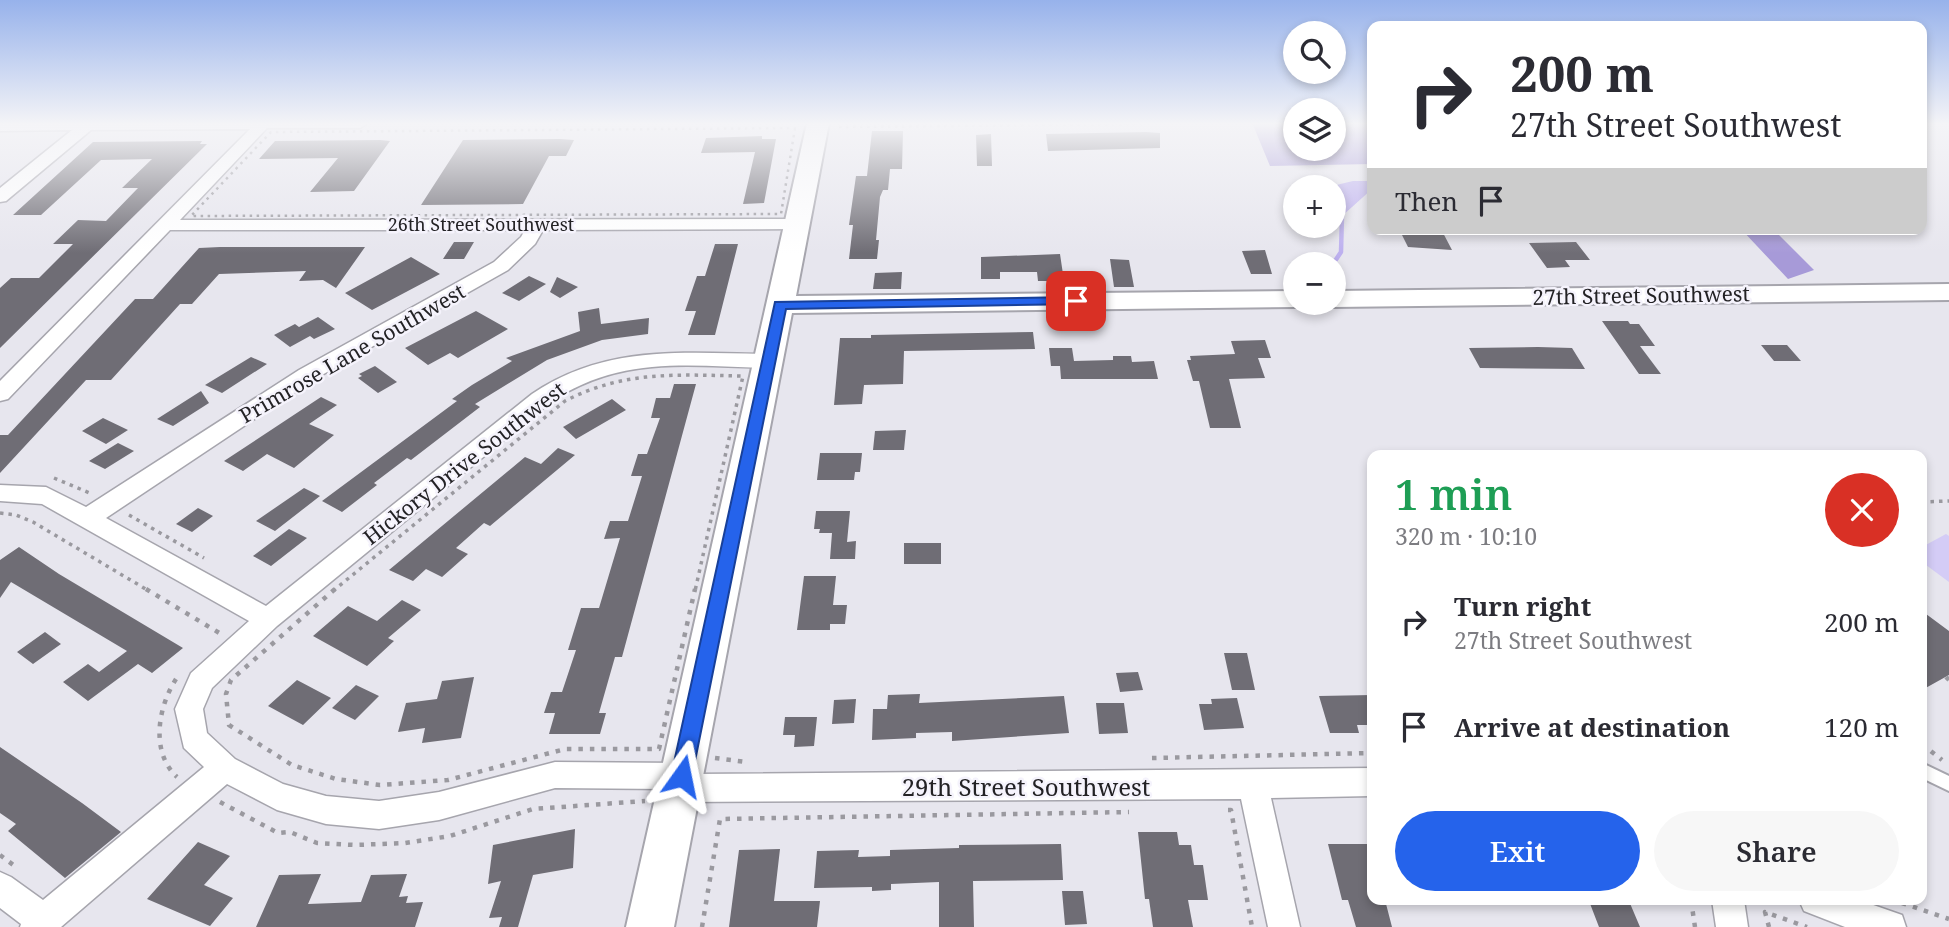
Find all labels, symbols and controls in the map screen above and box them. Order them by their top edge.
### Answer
map controls [1283,21,1346,315]
button: search [1283,21,1346,84]
text: 200 m [1510,40,1654,106]
icon: right [1395,49,1486,140]
button: layers [1283,98,1346,161]
text: 27th Street Southwest [1510,103,1841,146]
button: + [1283,175,1346,238]
icon: arrive [1472,182,1510,220]
text: Then [1395,183,1458,219]
street label: 26th Street Southwest [388,212,574,236]
button: − [1283,252,1346,315]
pin [1046,271,1106,331]
street label: Primrose Lane Southwest [234,277,470,429]
street label: 27th Street Southwest [1532,279,1750,311]
icon: arrive [1057,282,1095,320]
street label: Hickory Drive Southwest [357,375,571,551]
text: 1 min [1395,465,1512,522]
button: close [1825,473,1899,547]
text: 320 m · 10:10 [1395,520,1537,552]
text: Turn right [1454,588,1591,624]
icon: right [1395,603,1433,641]
text: 200 m [1824,604,1899,640]
text: 27th Street Southwest [1454,624,1692,656]
icon: arrive [1395,708,1433,746]
text: Arrive at destination [1454,709,1730,745]
text: 120 m [1824,709,1899,745]
position arrow [645,739,719,813]
street label: 29th Street Southwest [902,770,1150,803]
button: Exit [1395,811,1640,891]
button: Share [1654,811,1899,891]

